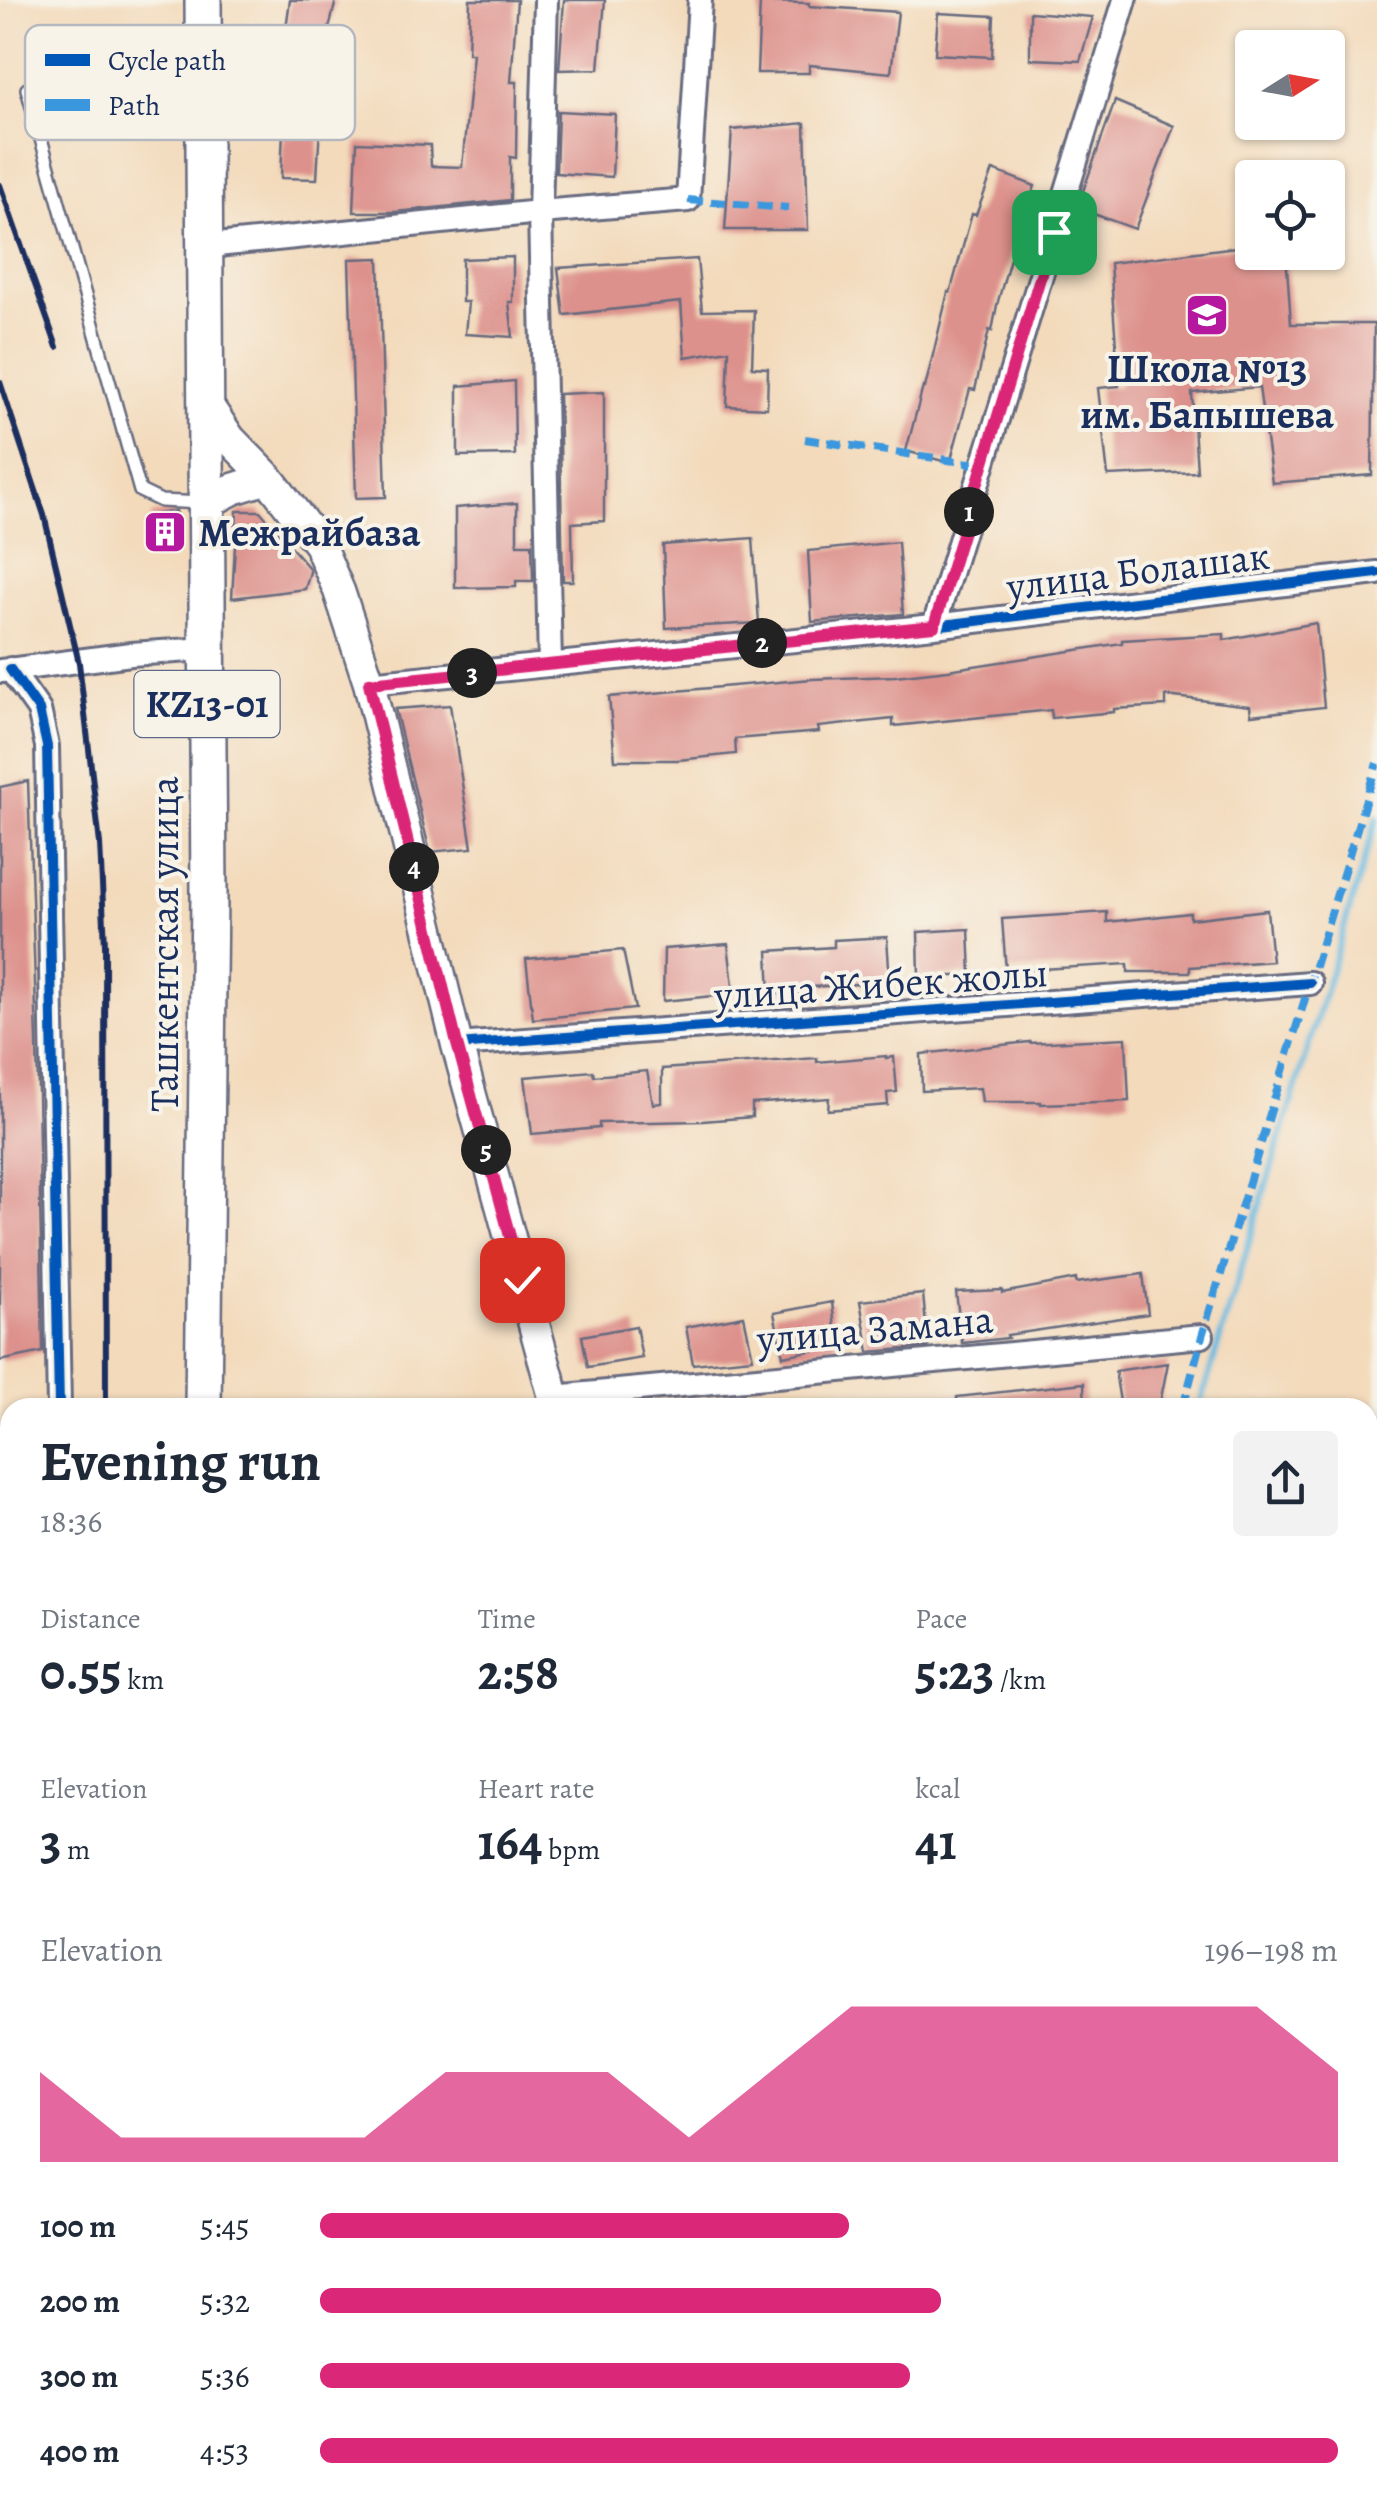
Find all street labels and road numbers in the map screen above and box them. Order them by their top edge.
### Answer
street label: улица Болашак [1002,528,1273,615]
road number: KZ13-01 [134,671,280,737]
street label: Ташкентская улица [137,776,192,1112]
street label: улица Жибек жолы [711,945,1050,1023]
street label: улица Замана [754,1291,996,1367]

